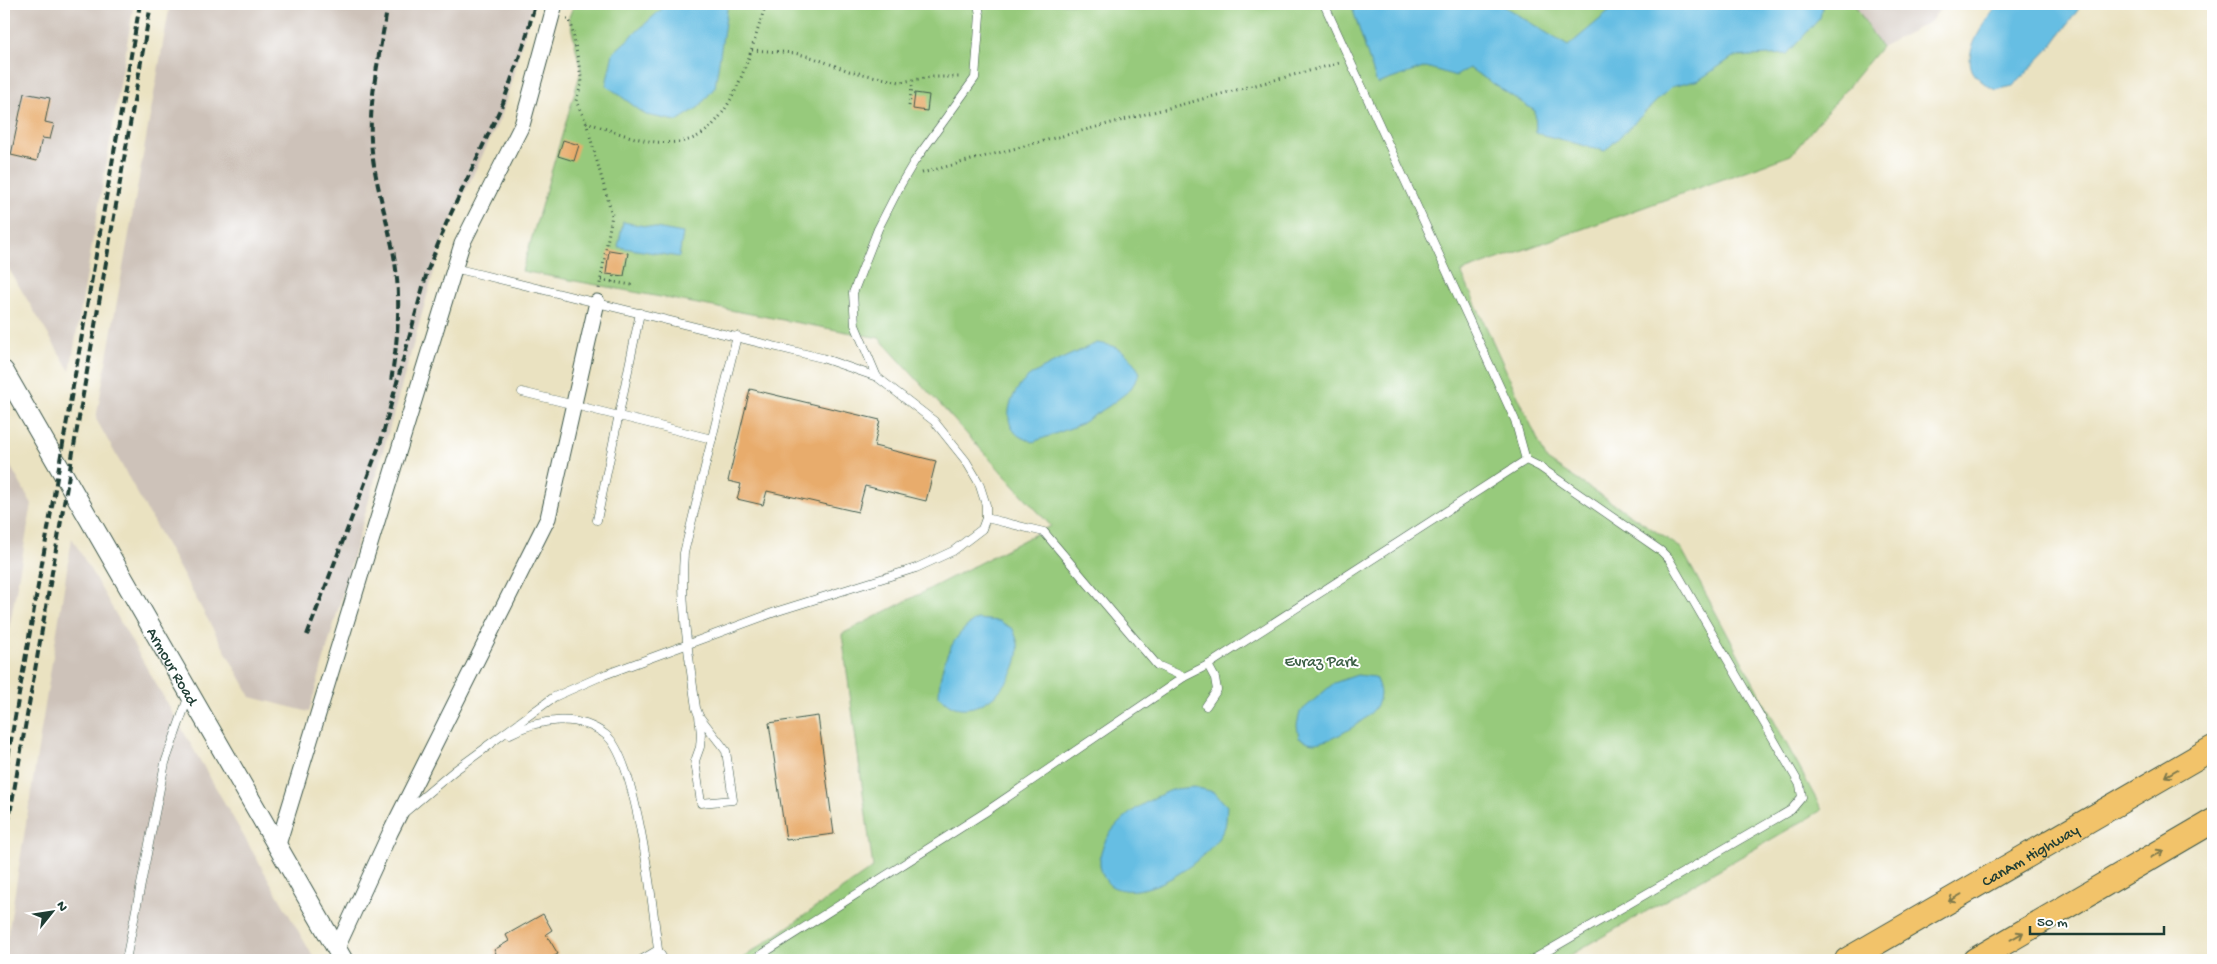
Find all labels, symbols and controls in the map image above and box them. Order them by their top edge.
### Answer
street label: Armour Road [141,625,201,711]
park label: Evraz Park [1285,654,1359,673]
one-way arrow [2164,768,2179,778]
street label: CanAm Highway [1979,822,2083,893]
one-way arrow [2149,848,2164,858]
north arrow [28,886,78,936]
one-way arrow [1947,893,1962,903]
text: N [51,899,71,915]
scale bar [2030,904,2163,936]
text: 50 m [2037,914,2068,932]
one-way arrow [2009,930,2023,940]

